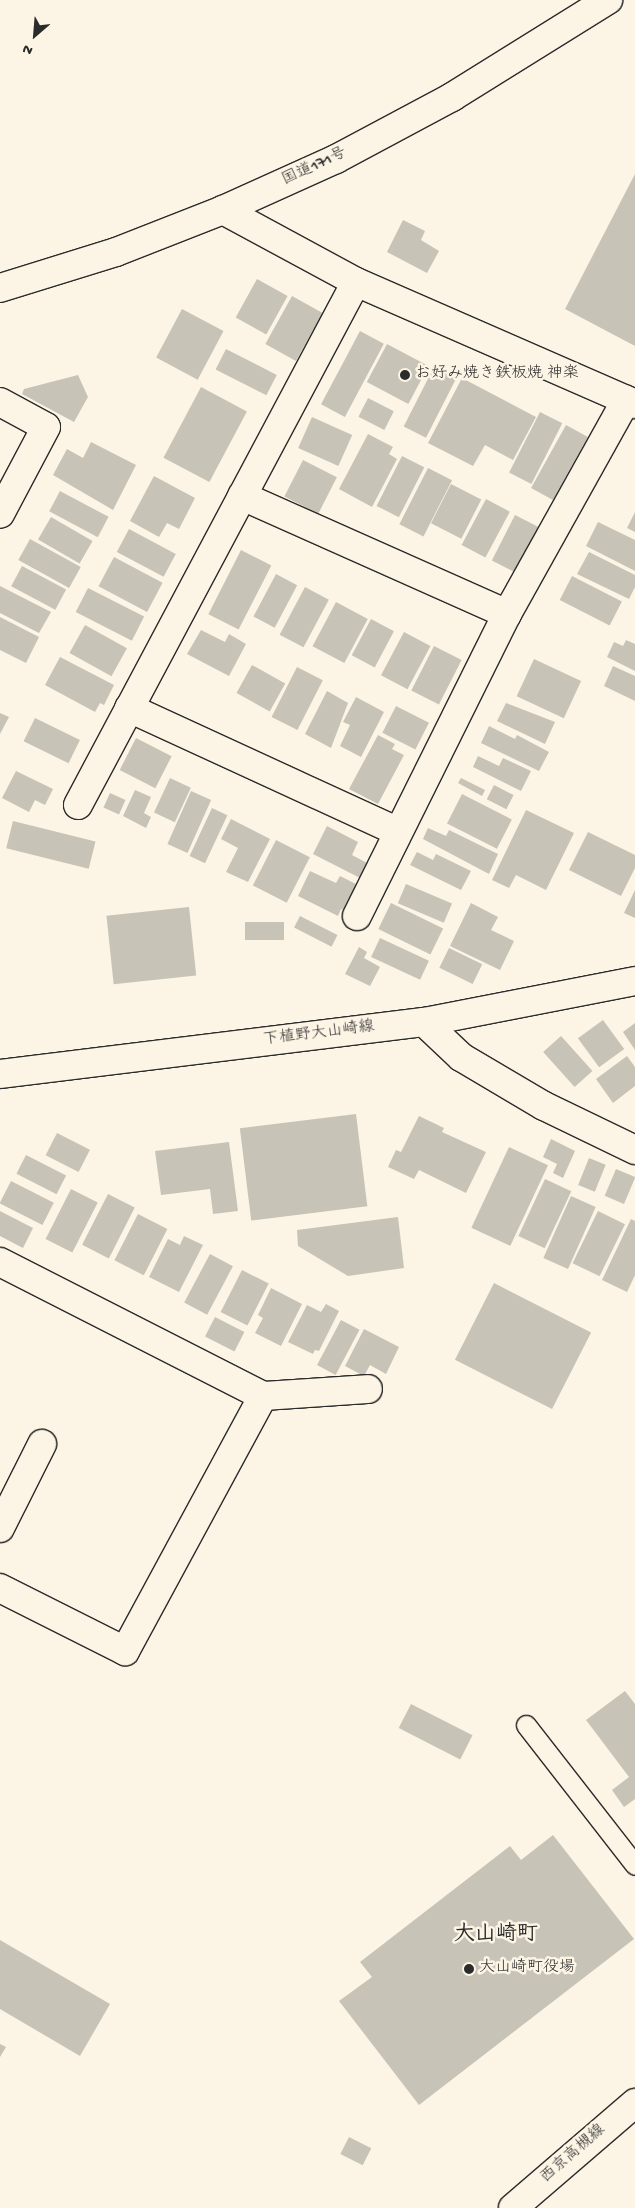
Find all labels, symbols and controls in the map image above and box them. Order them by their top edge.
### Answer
north arrow [10,10,60,60]
text: N [20,39,36,58]
street label: 国道171号 [280,145,350,191]
place label: お好み焼き鉄板焼 神楽 [415,365,579,385]
marker: お好み焼き鉄板焼 神楽 [399,369,411,381]
street label: 下植野大山崎線 [262,1019,376,1051]
district label: 大山崎町 [454,1923,538,1949]
place label: 大山崎町役場 [479,1959,575,1979]
marker: 大山崎町役場 [463,1963,475,1975]
street label: 西京高槻線 [538,2122,610,2188]

